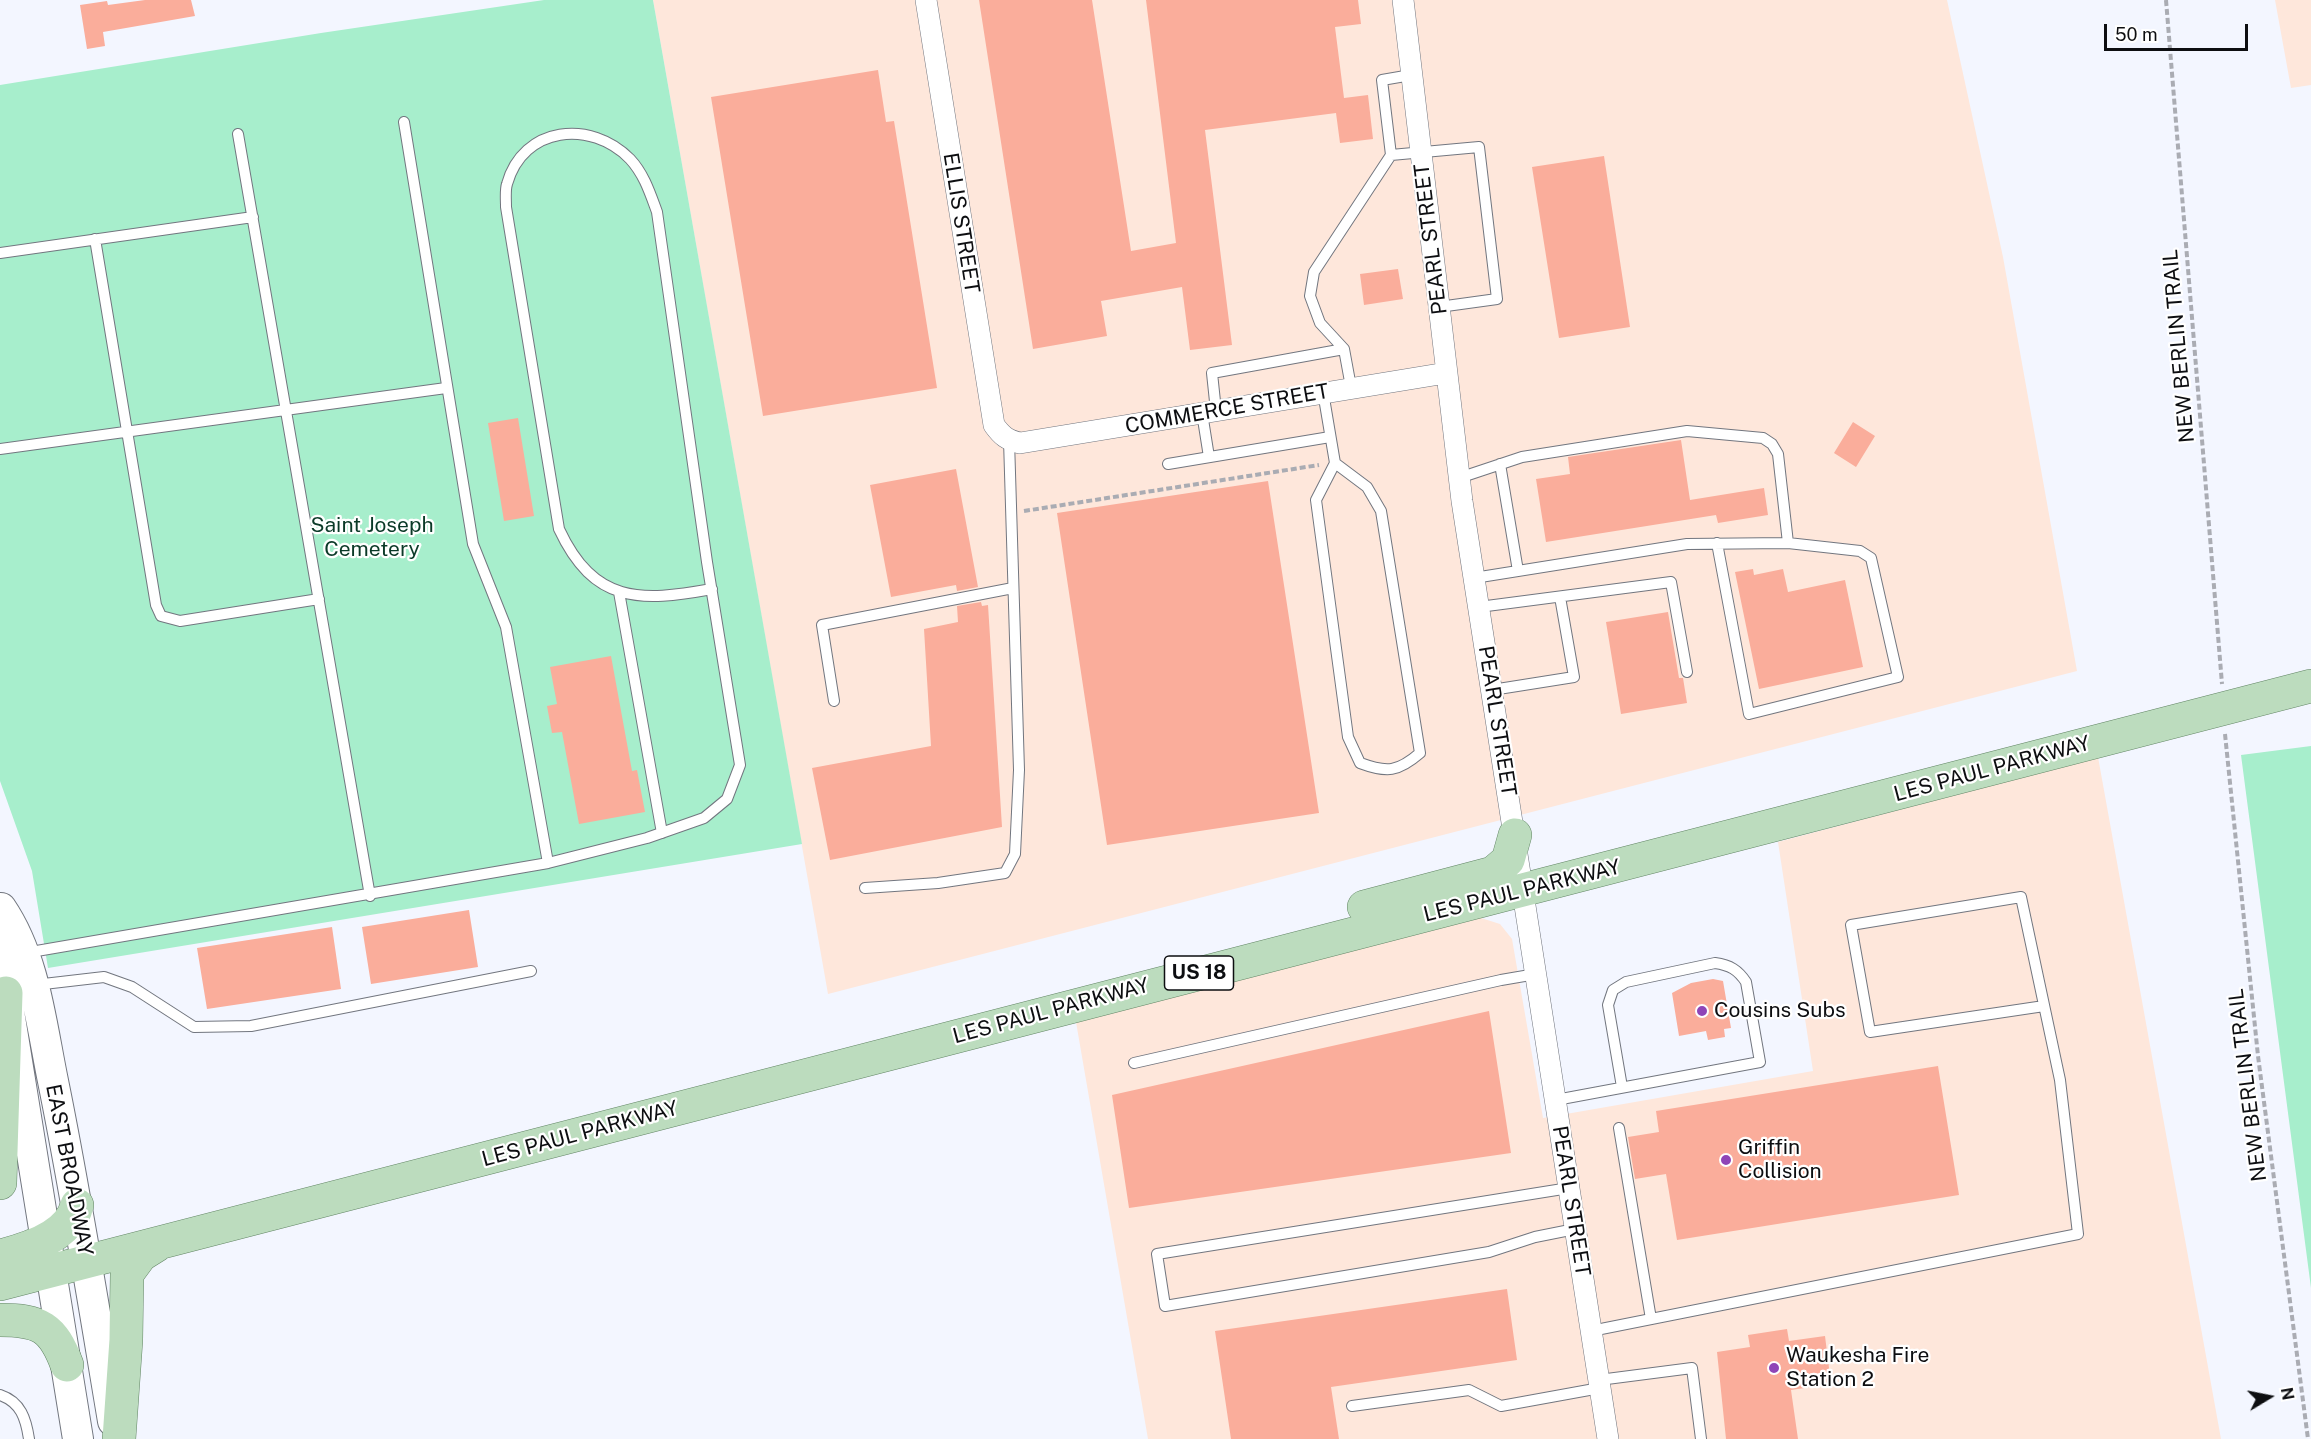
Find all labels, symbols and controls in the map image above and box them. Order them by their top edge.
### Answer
scale bar [2107,12,2251,50]
text: 50 m [2115,24,2158,45]
street label: ELLIS STREET [937,151,985,295]
street label: PEARL STREET [1409,162,1453,316]
street label: NEW BERLIN TRAIL [2158,248,2200,444]
street label: COMMERCE STREET [1123,379,1331,439]
park label: Saint Joseph Cemetery [311,513,433,563]
street label: PEARL STREET [1473,644,1521,798]
street label: LES PAUL PARKWAY [1891,731,2093,807]
street label: LES PAUL PARKWAY [1421,854,1623,928]
road number: US 18 [1164,956,1234,990]
street label: LES PAUL PARKWAY [950,973,1152,1049]
street label: NEW BERLIN TRAIL [2224,987,2272,1183]
place label: Cousins Subs [1714,998,1846,1024]
marker: Cousins Subs [1695,1004,1709,1018]
street label: EAST BROADWAY [40,1082,98,1258]
street label: LES PAUL PARKWAY [479,1096,681,1172]
street label: PEARL STREET [1547,1124,1595,1278]
place label: Griffin Collision [1738,1135,1822,1185]
marker: Griffin Collision [1719,1153,1733,1167]
place label: Waukesha Fire Station 2 [1786,1343,1929,1393]
marker: Waukesha Fire Station 2 [1767,1361,1781,1375]
north arrow [2239,1367,2299,1427]
text: N [2277,1386,2298,1402]

